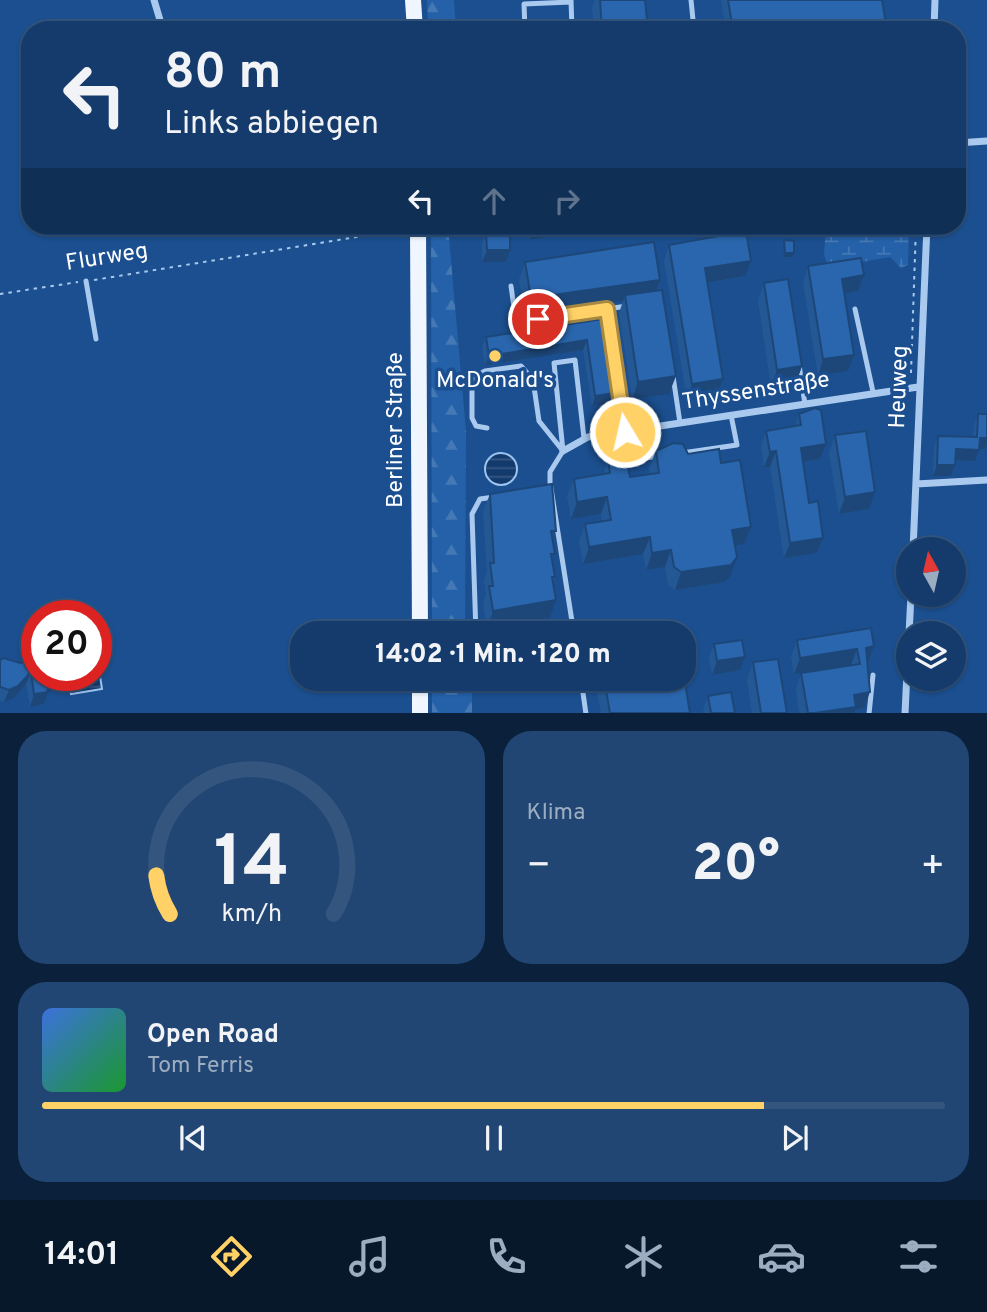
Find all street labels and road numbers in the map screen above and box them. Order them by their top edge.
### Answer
street label: Flurweg [64,237,150,279]
street label: Heuweg [884,345,916,429]
street label: Berliner Straße [382,352,411,508]
street label: Thyssenstraße [680,366,832,418]

